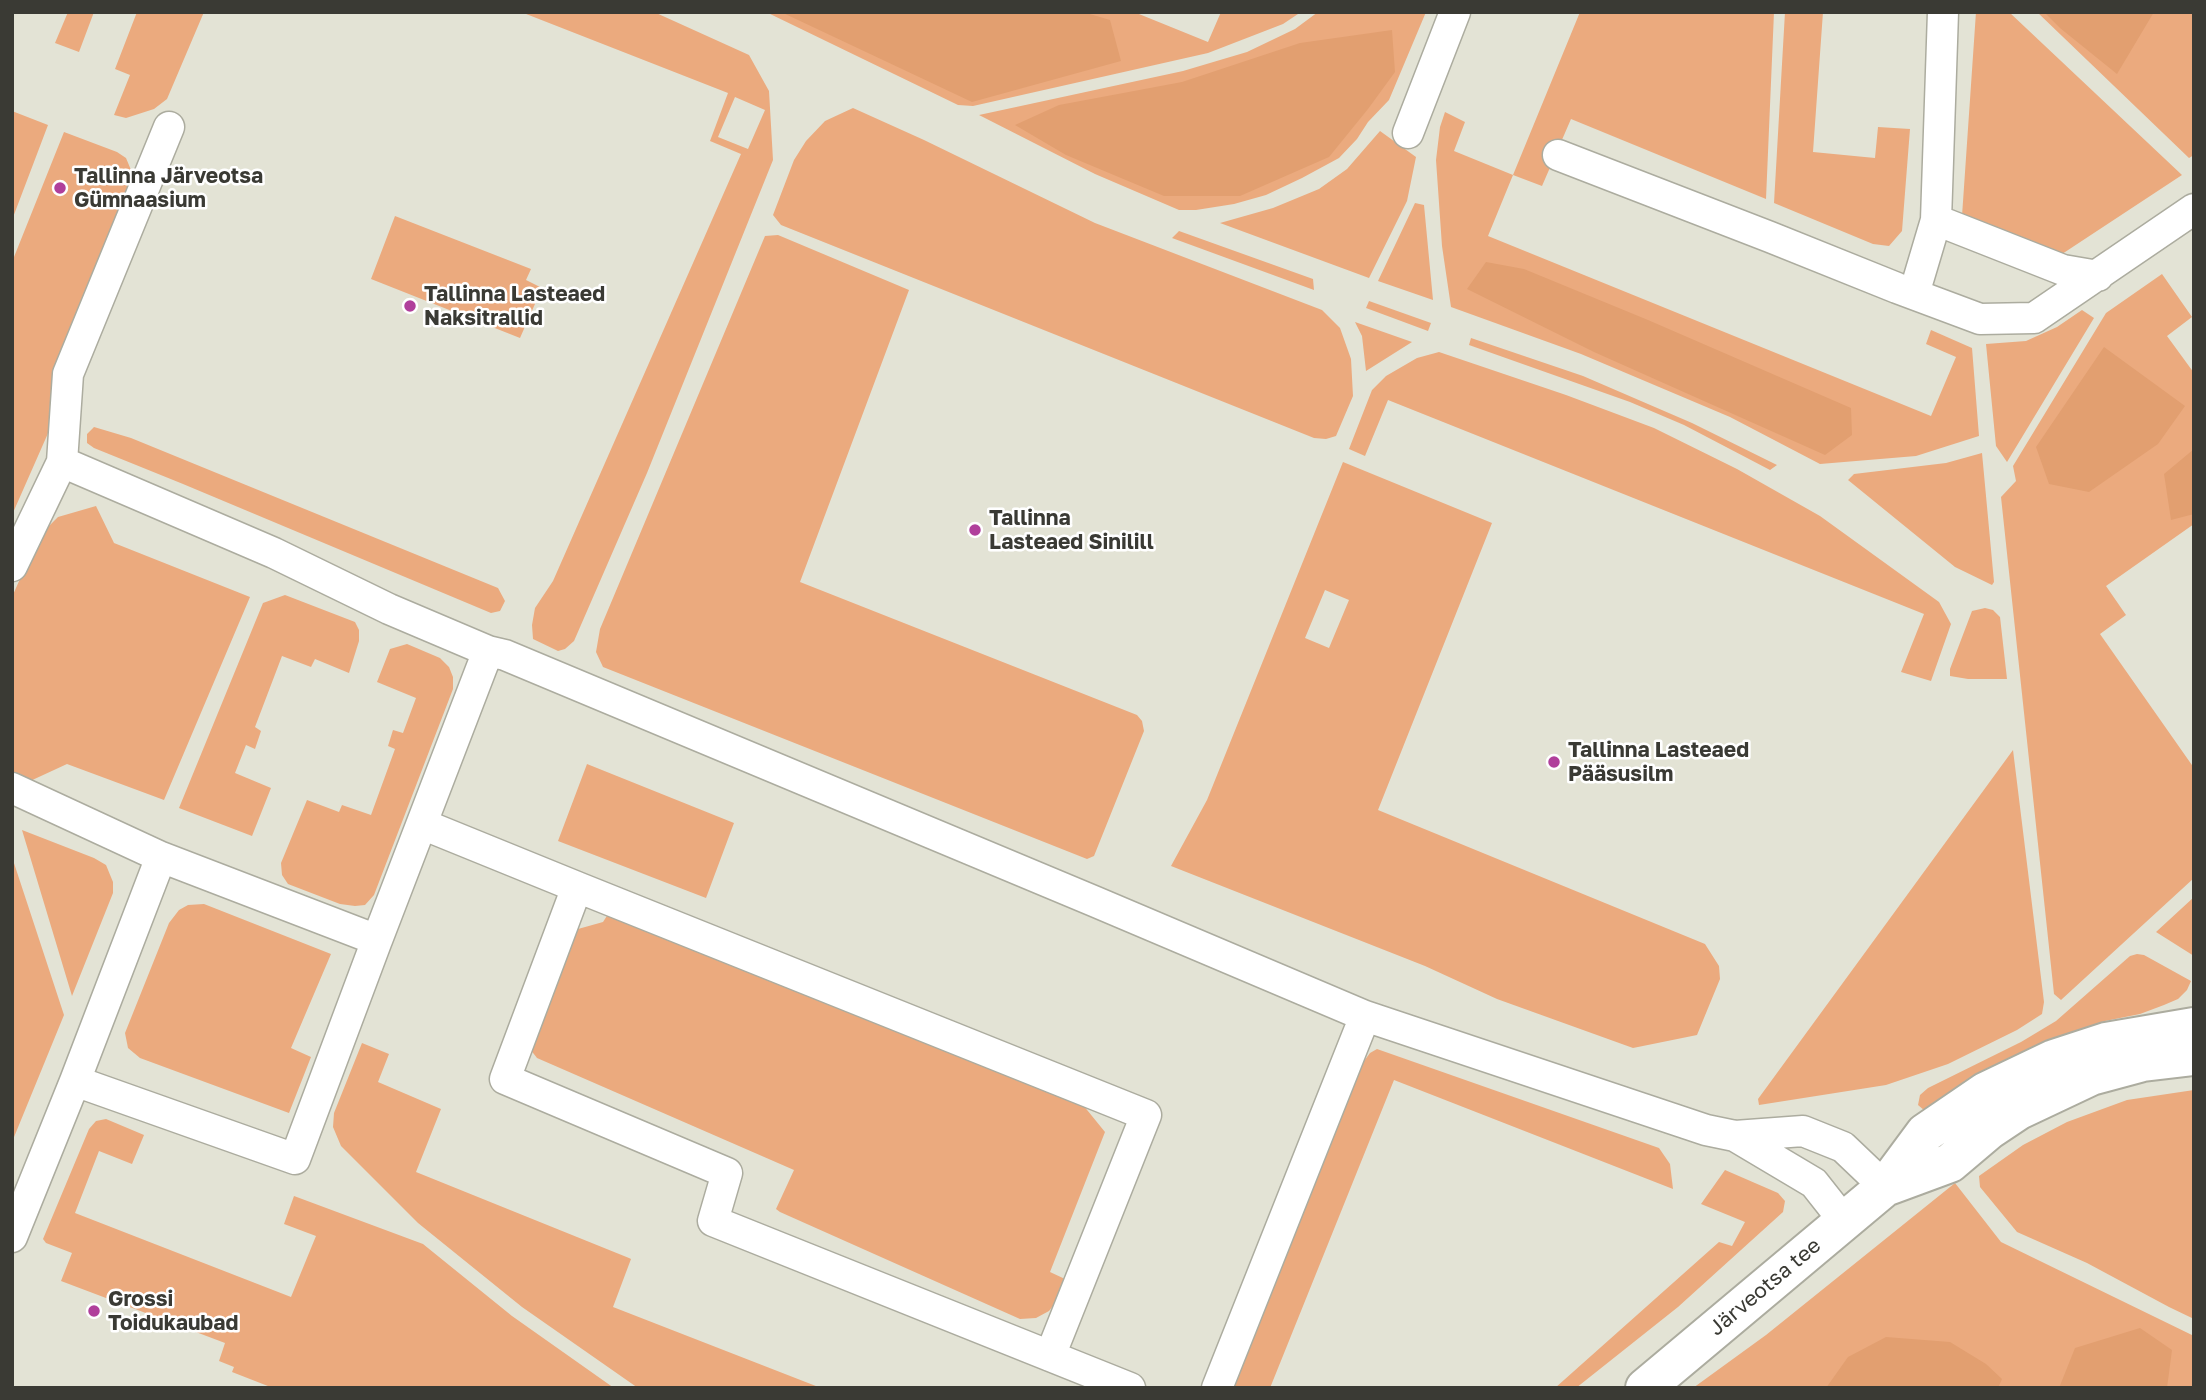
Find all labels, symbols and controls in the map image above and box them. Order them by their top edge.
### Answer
place label: Tallinna Järveotsa Gümnaasium [74,163,263,213]
marker: Tallinna Järveotsa Gümnaasium [52,180,68,196]
place label: Tallinna Lasteaed Naksitrallid [424,281,605,331]
marker: Tallinna Lasteaed Naksitrallid [402,298,418,314]
place label: Tallinna Lasteaed Sinilill [989,505,1154,555]
marker: Tallinna Lasteaed Sinilill [967,522,983,538]
place label: Tallinna Lasteaed Pääsusilm [1568,737,1749,787]
marker: Tallinna Lasteaed Pääsusilm [1546,754,1562,770]
street label: Järveotsa tee [1704,1233,1826,1341]
place label: Grossi Toidukaubad [108,1286,238,1336]
marker: Grossi Toidukaubad [86,1303,102,1319]

